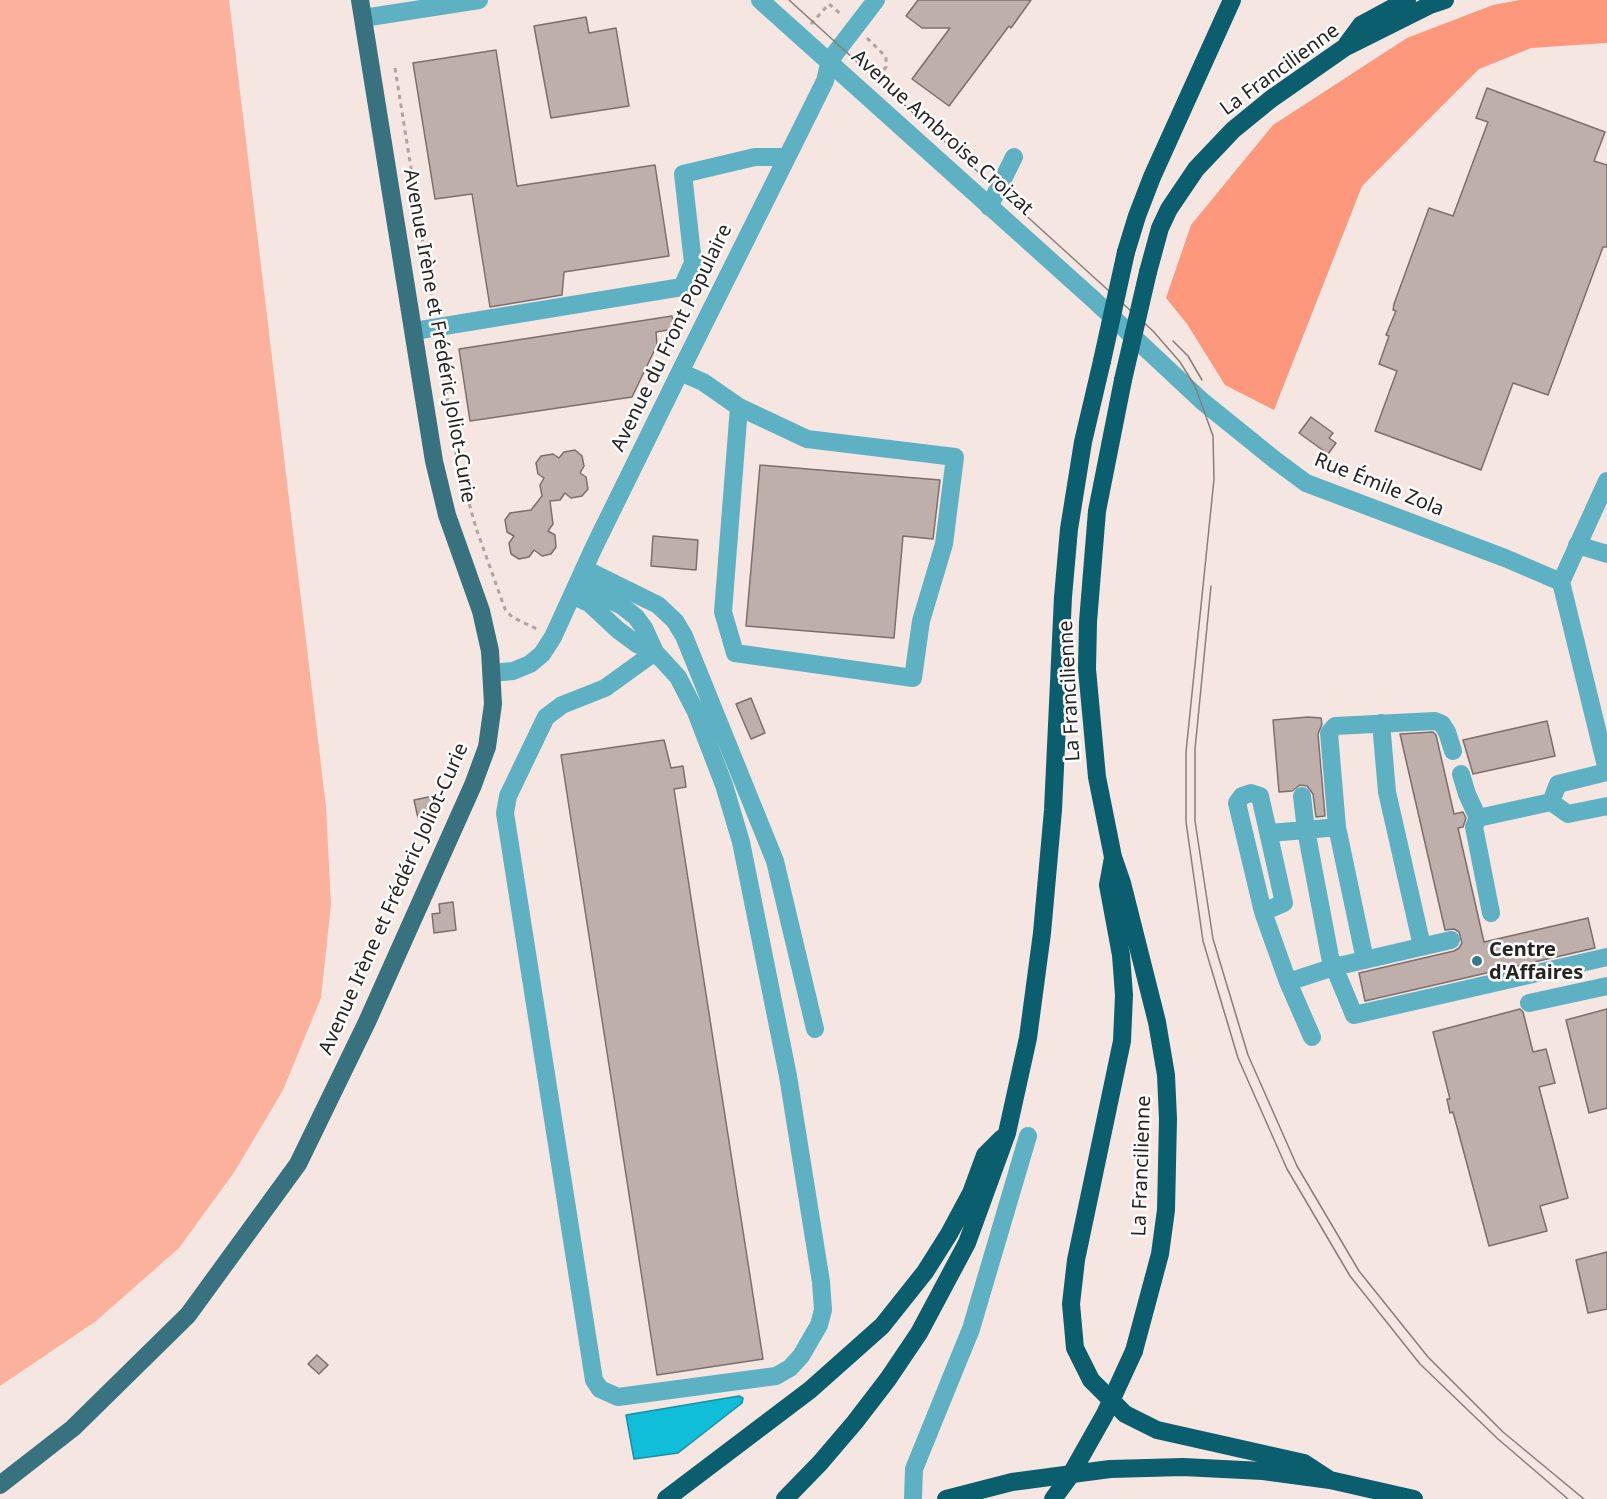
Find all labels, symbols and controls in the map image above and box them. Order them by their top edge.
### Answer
street label: La Francilienne [1216,19,1344,121]
street label: Avenue Ambroise Croizat [846,45,1038,221]
street label: Avenue Irène et Frédéric Joliot-Curie [398,167,480,505]
street label: Avenue du Front Populaire [606,220,738,456]
street label: Rue Émile Zola [1311,448,1447,522]
street label: La Francilienne [1054,620,1086,762]
street label: Avenue Irène et Frédéric Joliot-Curie [314,739,474,1059]
place label: Centre d'Affaires [1489,938,1583,985]
marker: Centre d'Affaires [1470,954,1484,968]
street label: La Francilienne [1128,1095,1156,1237]

